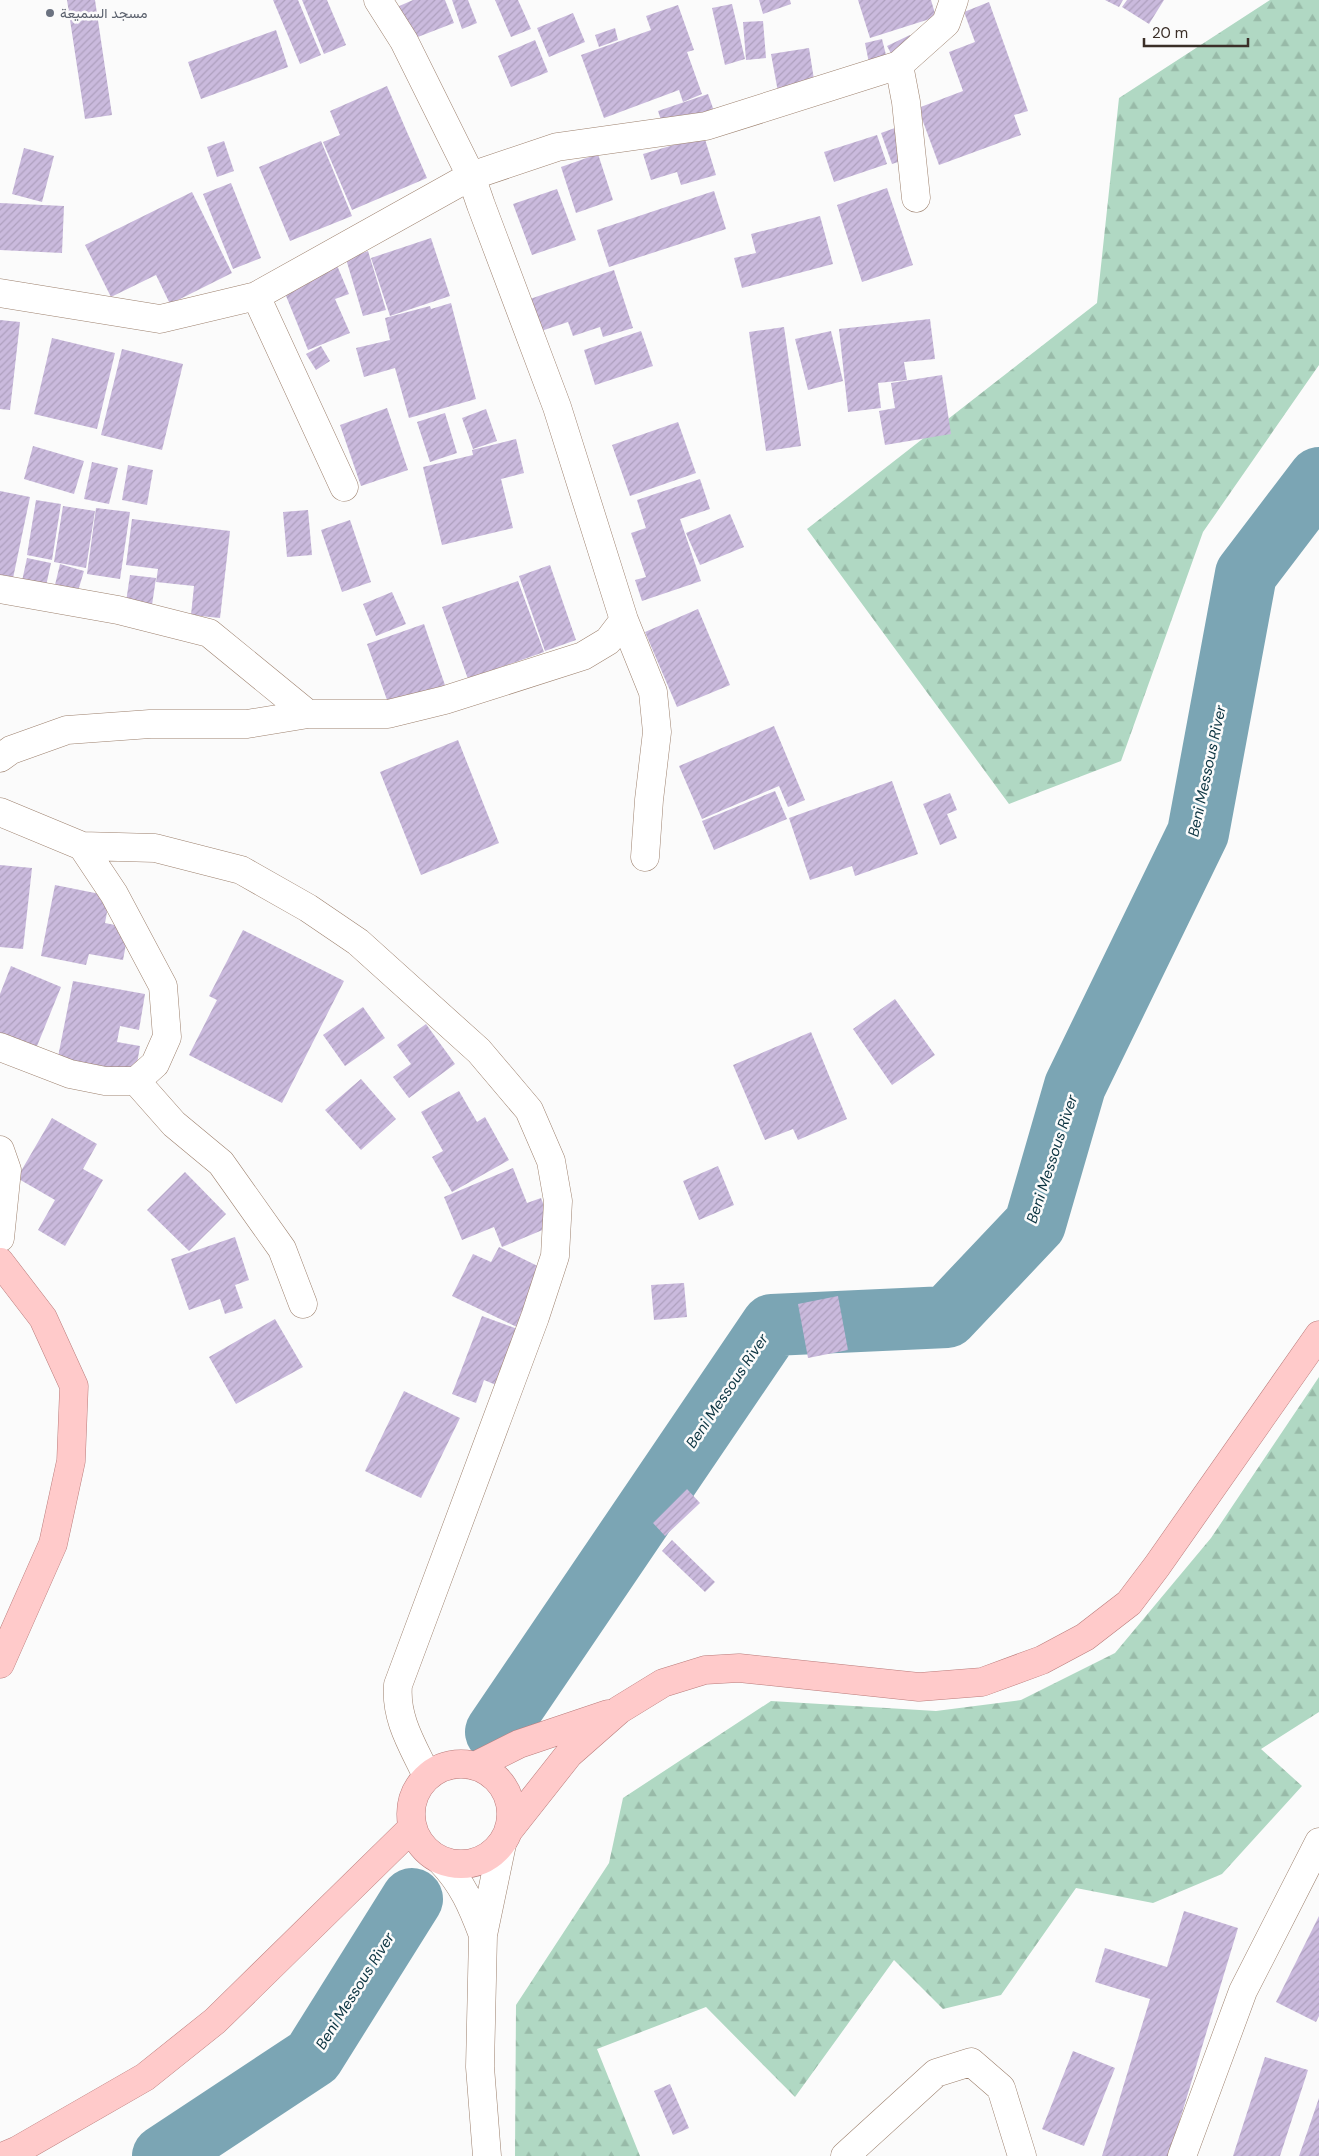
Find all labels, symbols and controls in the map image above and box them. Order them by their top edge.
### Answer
place label: مسجد السميعة [60,4,147,22]
marker: مسجد السميعة [44,7,56,19]
scale bar [1144,15,1248,47]
text: 20 m [1152,23,1188,43]
water label: Beni Messous River [1183,703,1231,839]
water label: Beni Messous River [1022,1092,1082,1226]
water label: Beni Messous River [681,1330,773,1452]
water label: Beni Messous River [311,1929,399,2053]

